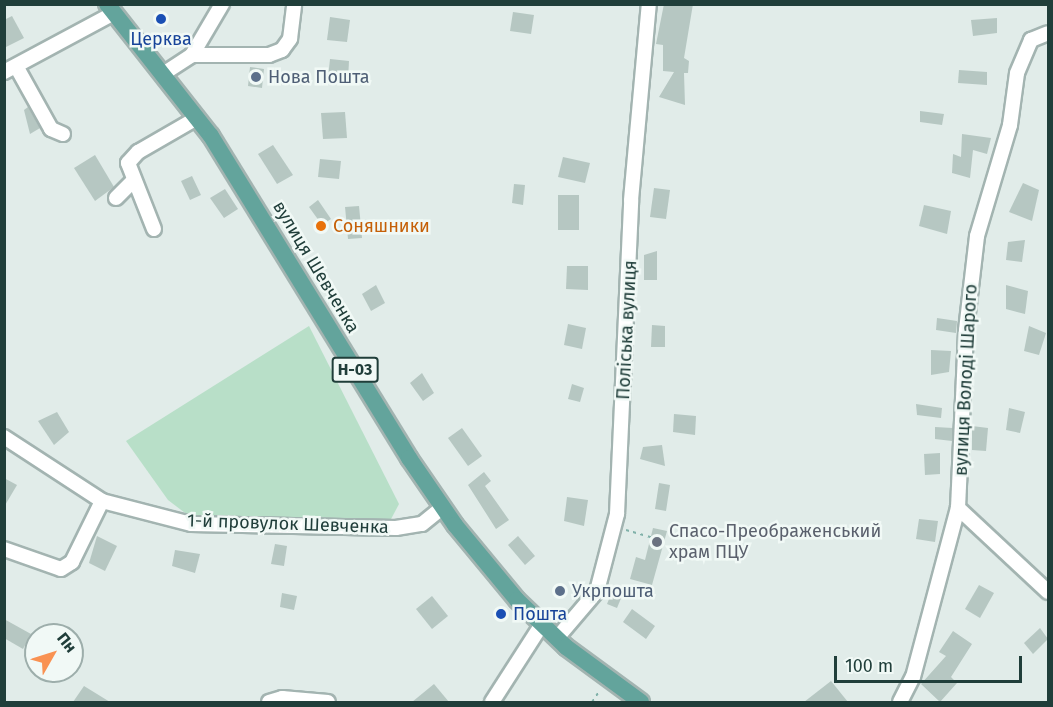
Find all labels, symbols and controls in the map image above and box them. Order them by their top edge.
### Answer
marker: Церква [154,12,168,26]
place label: Церква [130,28,192,50]
place label: Нова Пошта [268,66,369,88]
marker: Нова Пошта [249,70,263,84]
street label: вулиця Шевченка [268,197,364,337]
place label: Соняшники [333,215,430,237]
marker: Соняшники [314,219,328,233]
street label: Поліська вулиця [613,260,641,400]
street label: вулиця Володі Шарого [950,283,982,477]
road number: Н-03 [331,357,379,383]
street label: 1-й провулок Шевченка [187,510,389,538]
place label: Спасо-Преображенський храм ПЦУ [669,521,881,564]
marker: Спасо-Преображенський храм ПЦУ [650,535,664,549]
place label: Укрпошта [572,580,654,602]
marker: Укрпошта [553,584,567,598]
place label: Пошта [513,603,567,625]
marker: Пошта [494,607,508,621]
north arrow [24,623,84,683]
text: Пн [53,629,80,656]
scale bar [837,644,1024,682]
text: 100 m [845,655,893,677]

